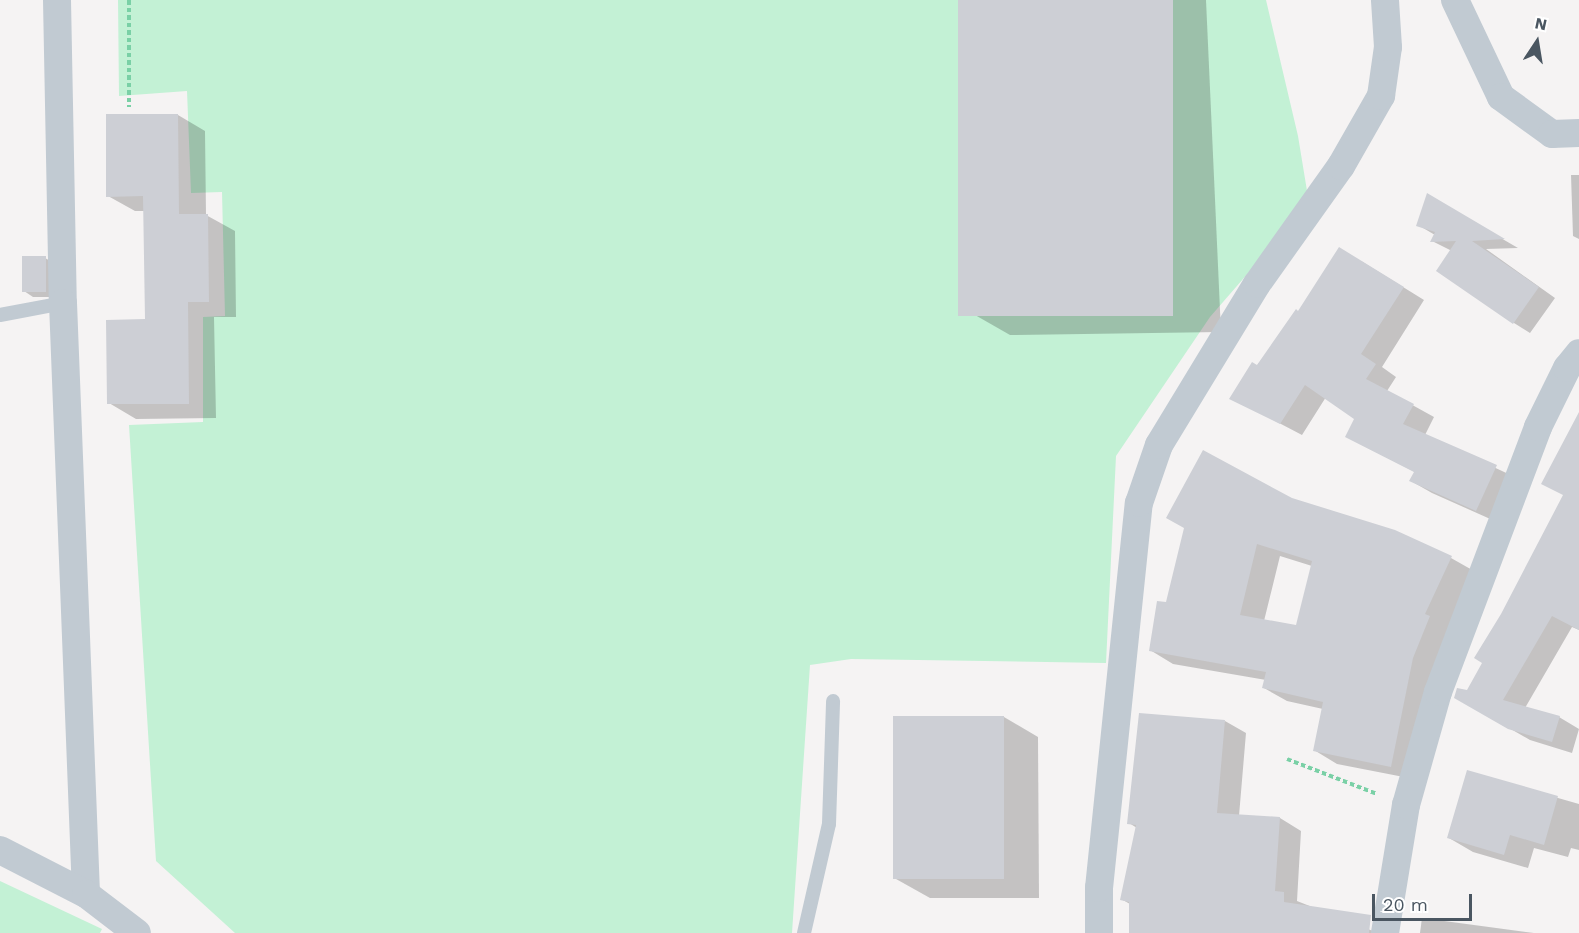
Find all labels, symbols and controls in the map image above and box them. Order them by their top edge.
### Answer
north arrow [1507,12,1567,72]
text: N [1533,13,1549,34]
scale bar [1375,882,1476,920]
text: 20 m [1383,894,1428,915]

